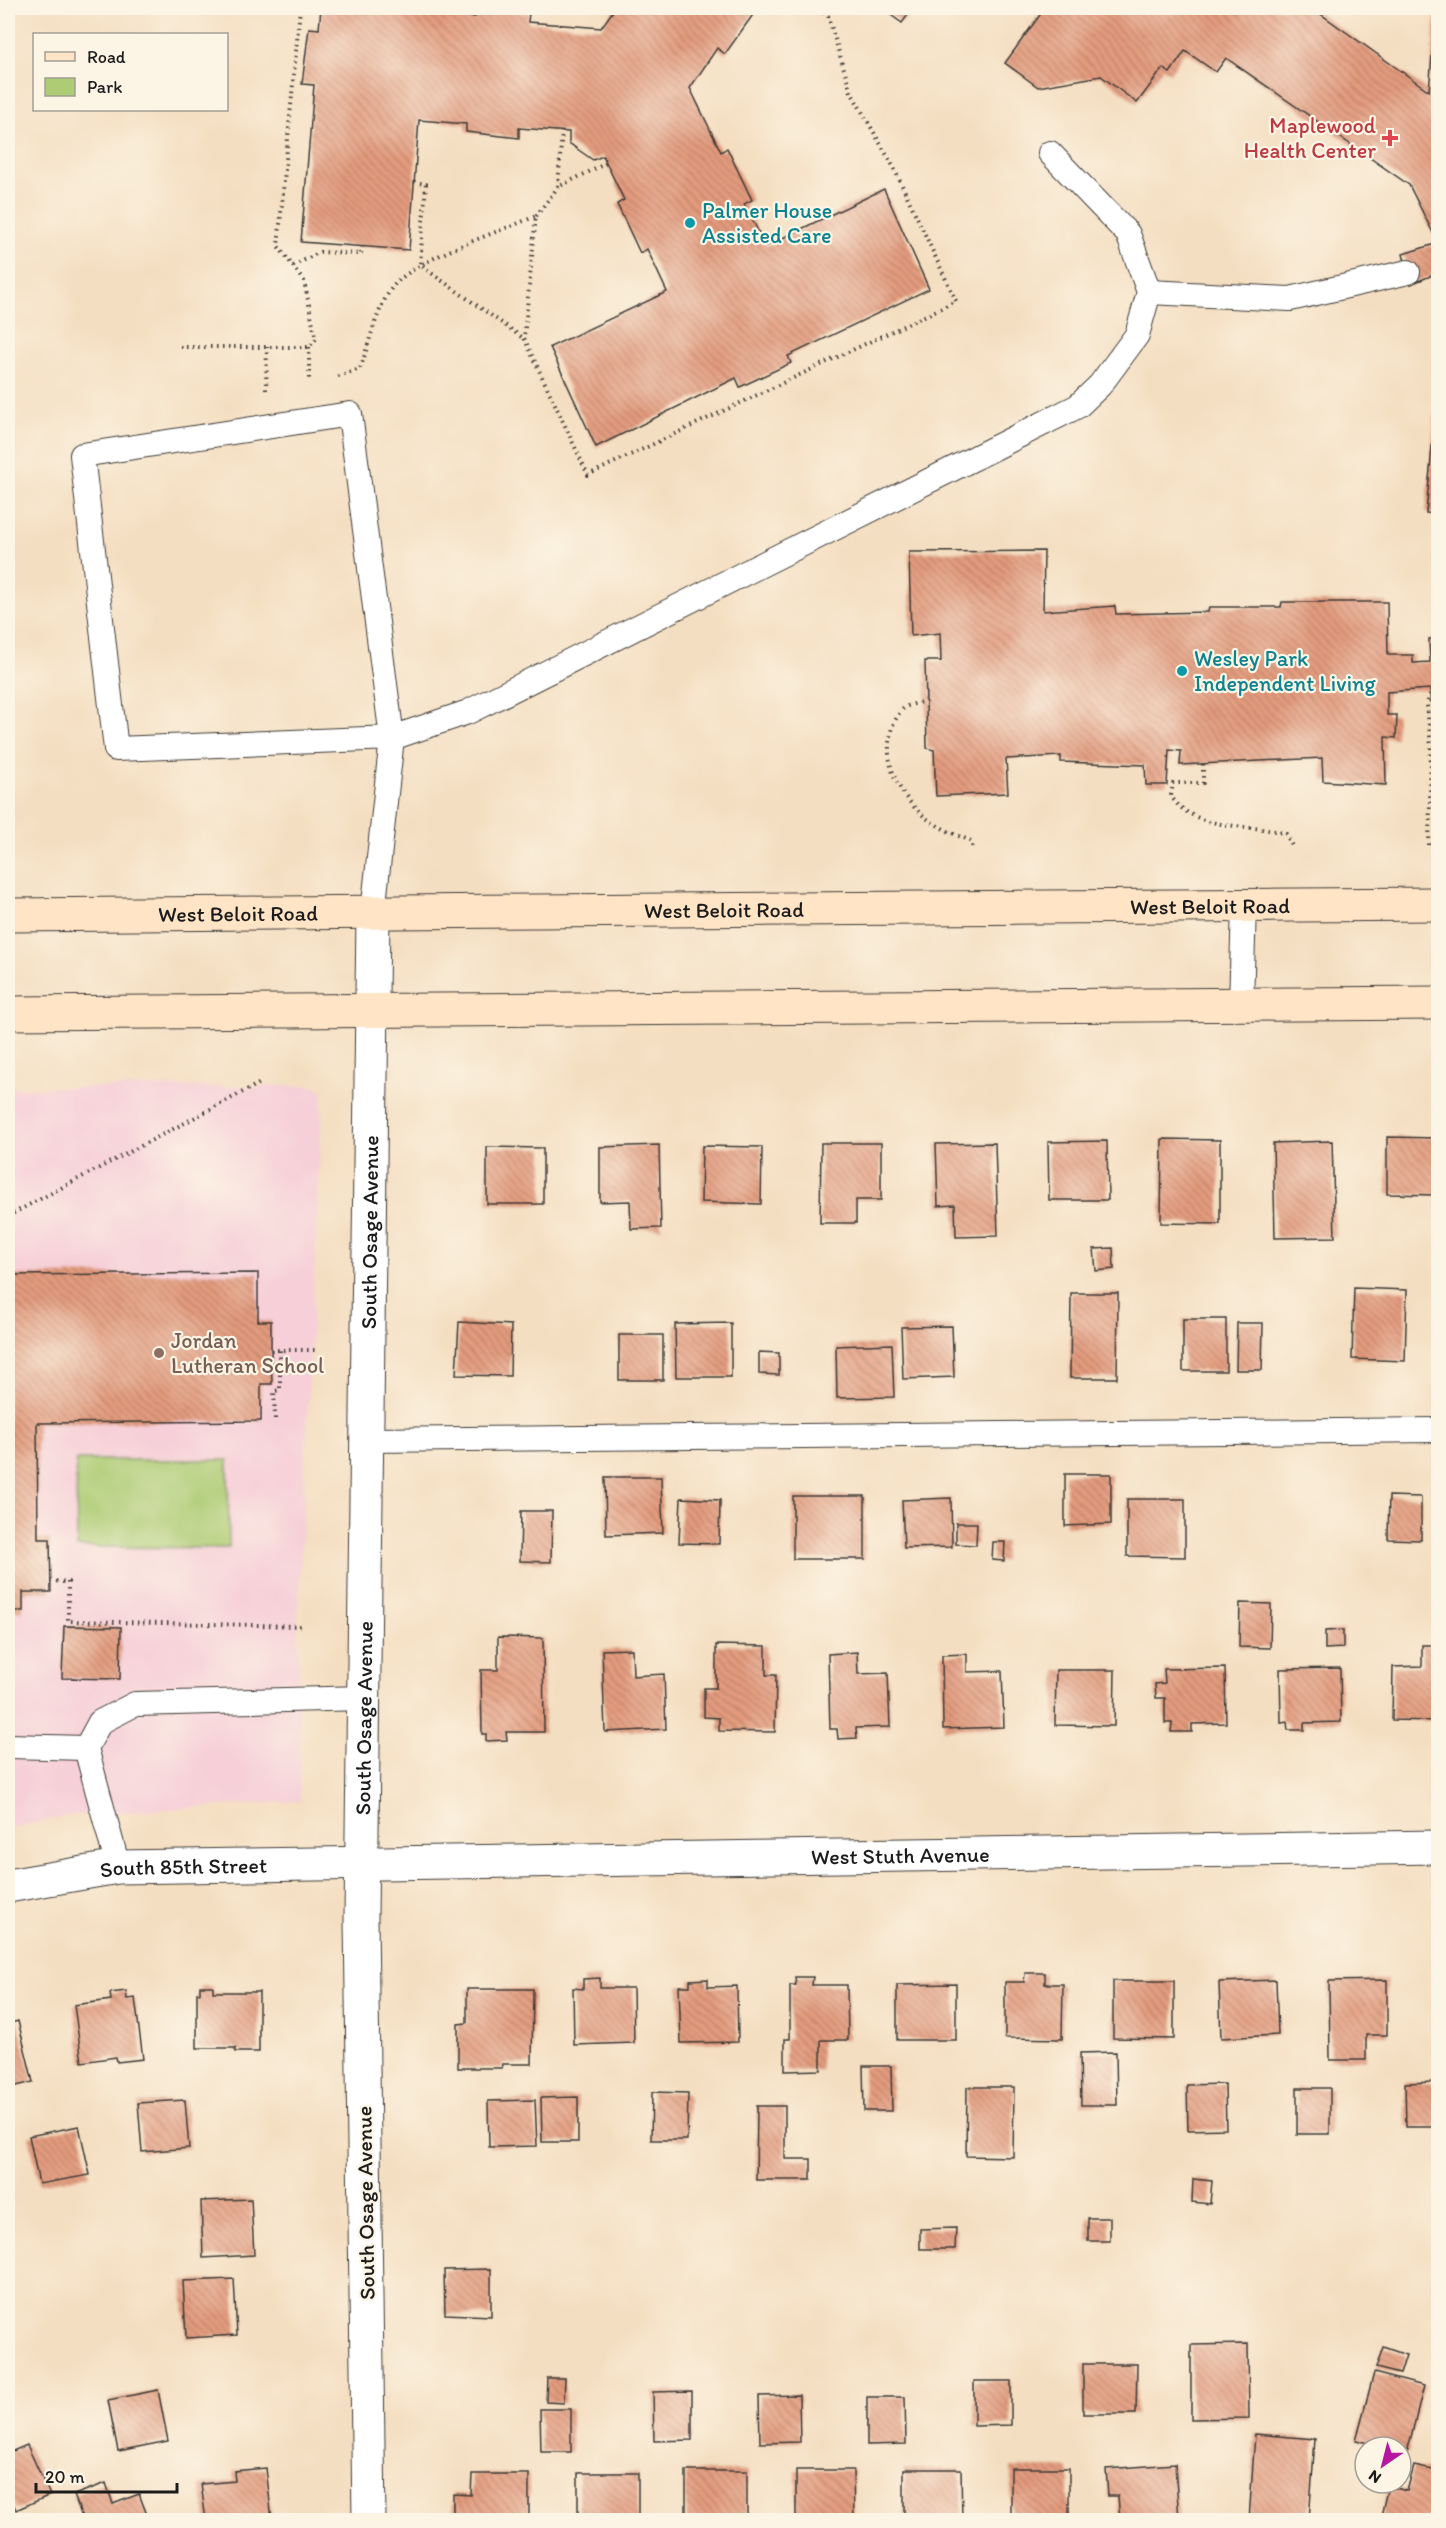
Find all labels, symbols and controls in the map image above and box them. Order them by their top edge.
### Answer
legend [33,33,228,111]
text: Road [87,46,126,68]
text: Park [87,76,122,98]
place label: Maplewood Health Center [1244,112,1376,164]
marker: Maplewood Health Center [1381,129,1399,147]
place label: Palmer House Assisted Care [702,197,832,249]
marker: Palmer House Assisted Care [683,216,697,230]
place label: Wesley Park Independent Living [1194,645,1377,697]
marker: Wesley Park Independent Living [1175,664,1189,678]
street label: West Beloit Road [1130,892,1290,920]
street label: West Beloit Road [644,896,804,924]
street label: West Beloit Road [158,900,318,928]
street label: South Osage Avenue [355,1135,384,1329]
place label: Jordan Lutheran School [171,1327,324,1379]
marker: Jordan Lutheran School [152,1346,166,1360]
street label: South Osage Avenue [349,1621,379,1815]
street label: West Stuth Avenue [811,1841,990,1870]
street label: South 85th Street [98,1852,267,1884]
street label: South Osage Avenue [350,2106,381,2300]
north arrow [1353,2435,1413,2495]
scale bar [36,2456,177,2494]
text: 20 m [45,2466,85,2488]
text: N [1365,2466,1385,2488]

